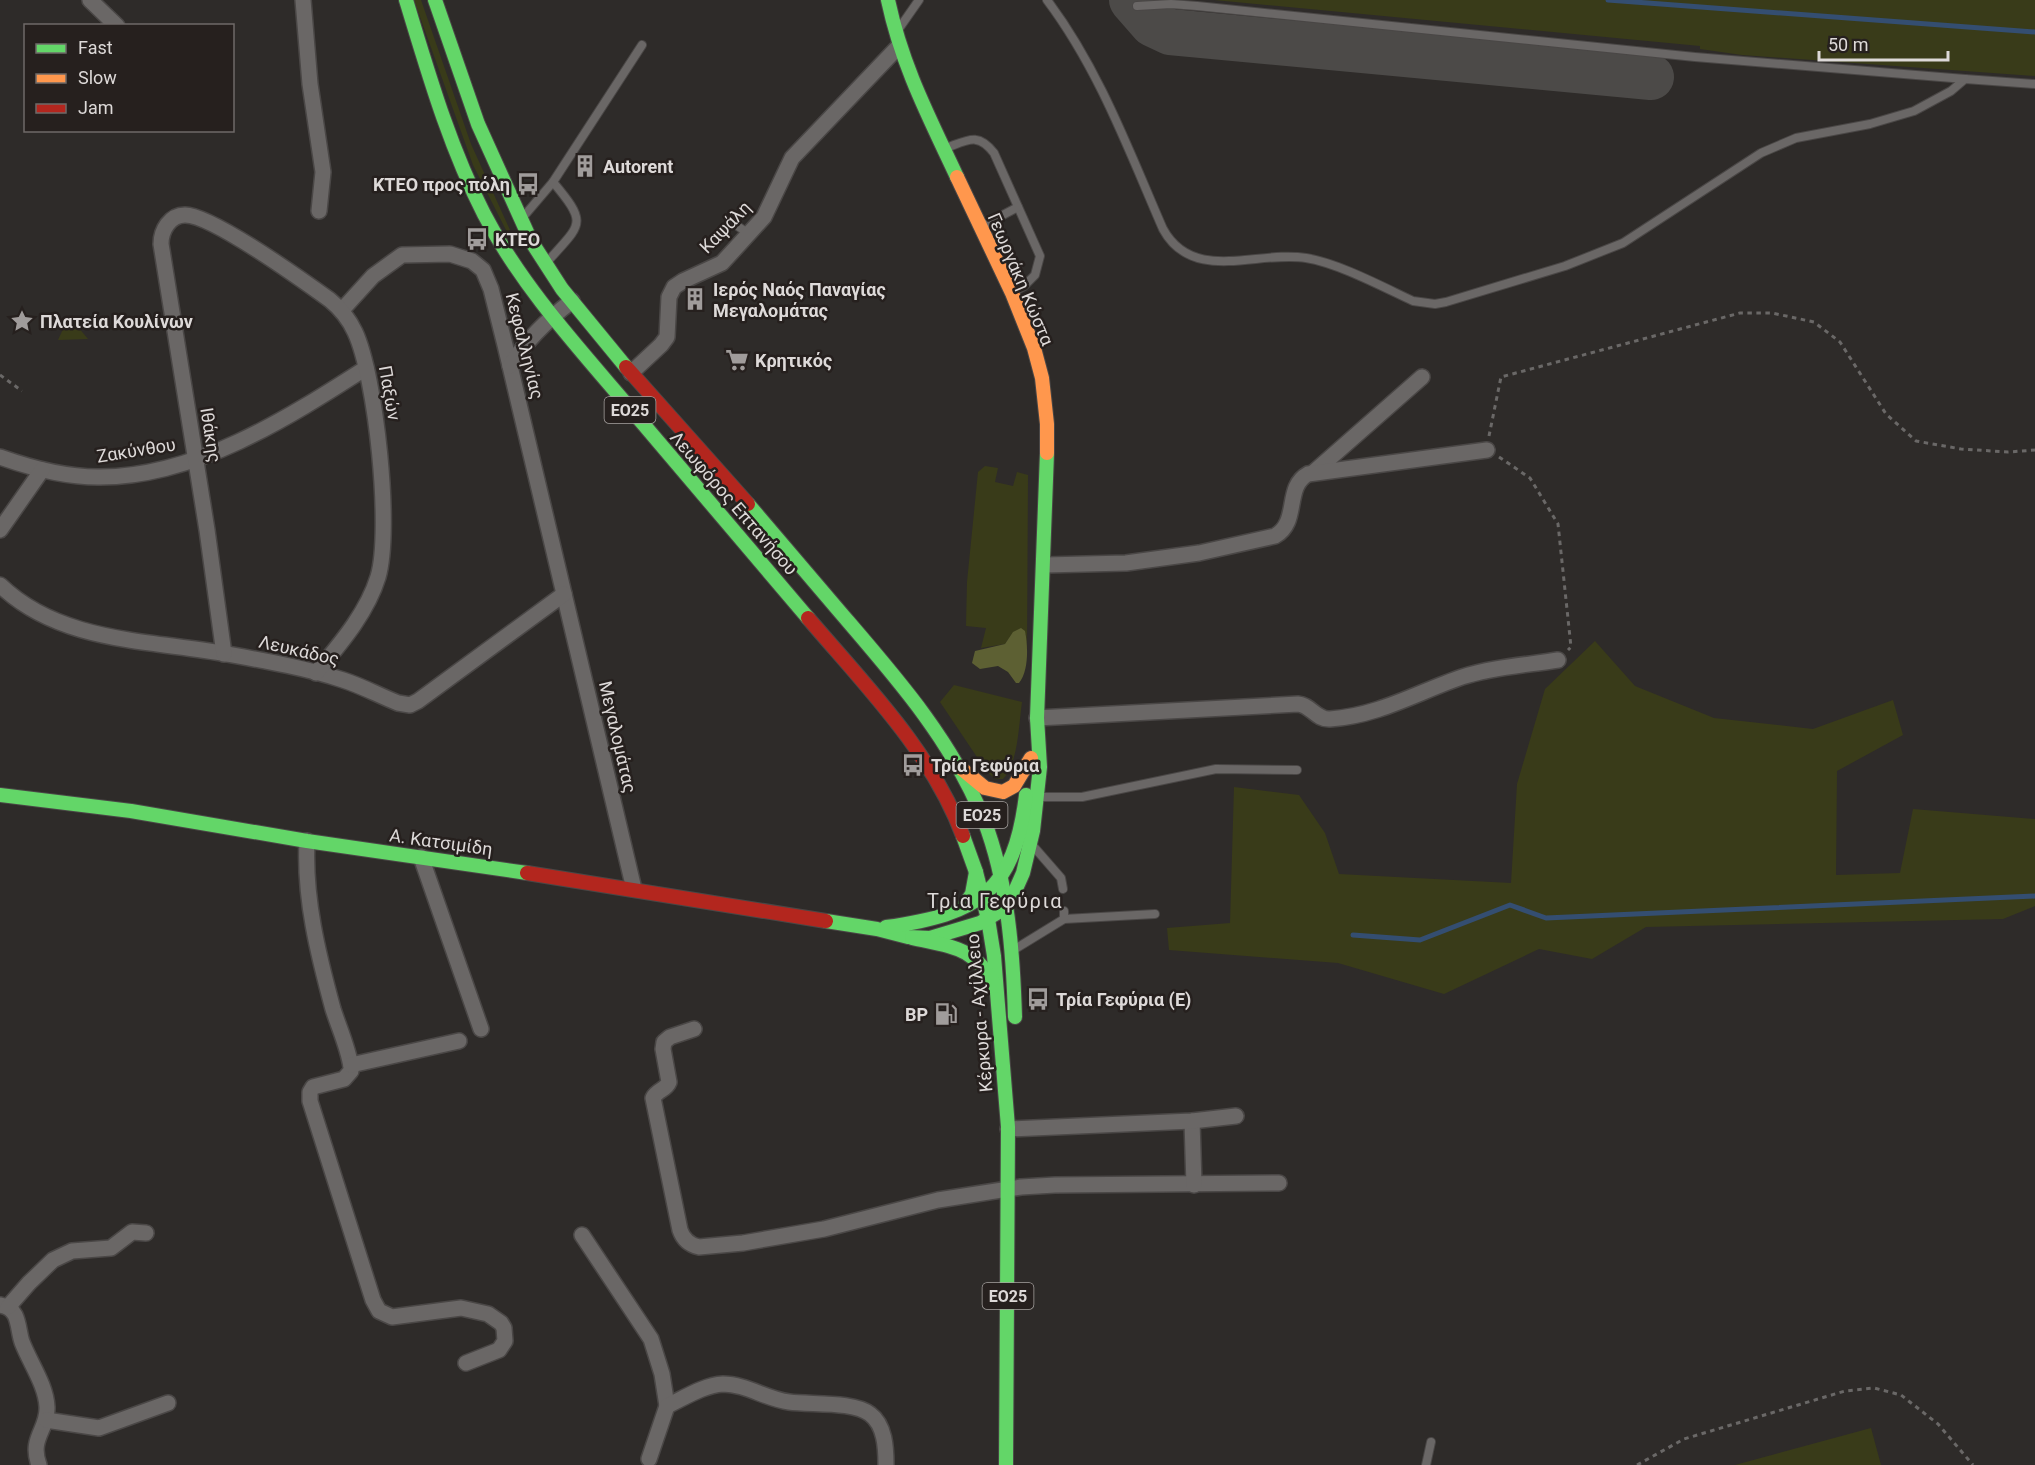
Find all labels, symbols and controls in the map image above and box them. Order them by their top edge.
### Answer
legend [24,24,234,132]
scale bar [1819,24,1948,62]
text: 50 m [1828,34,1868,55]
text: Fast [78,37,113,58]
text: Slow [78,67,117,88]
text: Jam [78,97,114,118]
building icon: Autorent [572,153,598,179]
place label: Autorent [603,156,673,177]
bus stop icon: ΚΤΕΟ προς πόλη [515,171,541,197]
place label: ΚΤΕΟ προς πόλη [373,174,510,195]
street label: Καψάλη [695,197,755,257]
street label: Γεωργάκη Κώστα [984,209,1059,349]
bus stop icon: ΚΤΕΟ [464,226,490,252]
place label: ΚΤΕΟ [495,229,540,250]
place label: Ιερός Ναός Παναγίας Μεγαλομάτας [713,279,886,321]
building icon: Ιερός Ναός Παναγίας Μεγαλομάτας [682,286,708,312]
street label: Κεφαλληνίας [502,291,548,401]
place icon: Πλατεία Κουλίνων [9,308,35,334]
place label: Πλατεία Κουλίνων [40,311,193,332]
supermarket icon: Κρητικός [724,347,750,373]
place label: Κρητικός [755,350,832,371]
street label: Παξών [375,364,405,422]
road number: ΕΟ25 [604,397,656,423]
street label: Ιθάκης [196,406,226,464]
street label: Λεωφόρος Επτανήσου [666,427,802,579]
street label: Ζακύνθου [95,433,177,467]
street label: Λευκάδος [257,631,341,669]
street label: Μεγαλομάτας [595,679,641,795]
bus stop icon: Τρία Γεφύρια [900,752,926,778]
place label: Τρία Γεφύρια [931,755,1040,776]
road number: ΕΟ25 [956,802,1008,828]
street label: Α. Κατσιμίδη [388,824,494,860]
district label: Τρία Γεφύρια [927,889,1063,913]
street label: Κέρκυρα - Αχίλλειο [962,933,996,1093]
bus stop icon: Τρία Γεφύρια (E) [1025,986,1051,1012]
place label: Τρία Γεφύρια (E) [1056,989,1191,1011]
fuel station icon: BP [933,1001,959,1027]
place label: BP [905,1004,928,1025]
road number: ΕΟ25 [982,1283,1034,1309]

